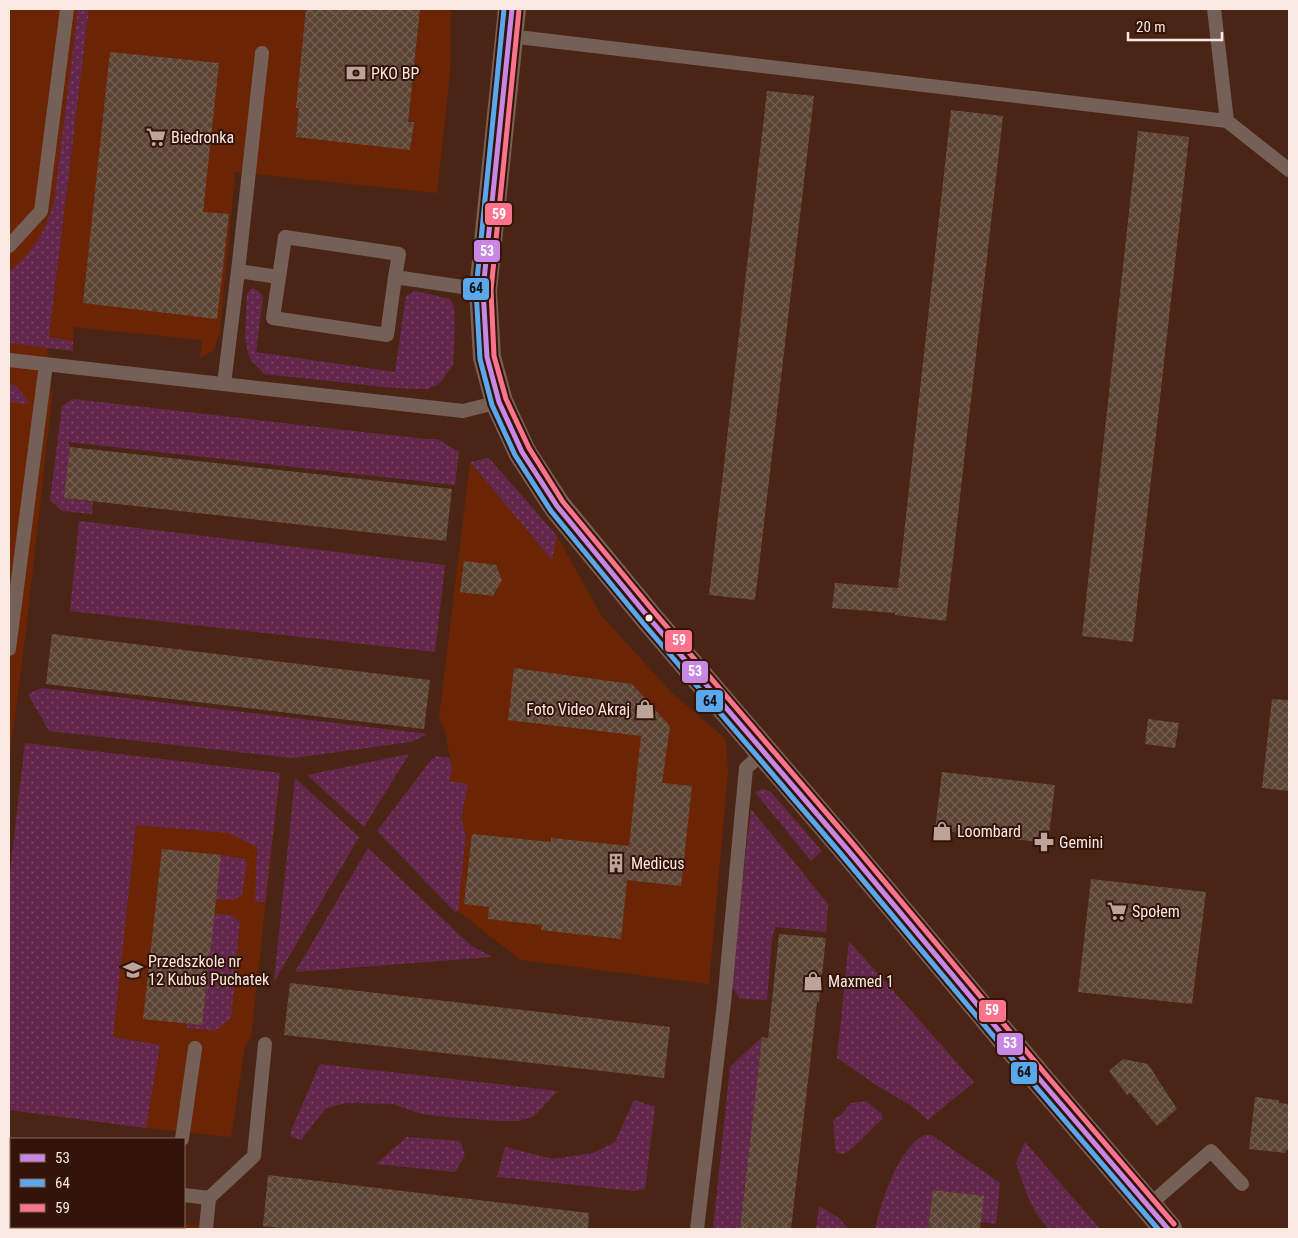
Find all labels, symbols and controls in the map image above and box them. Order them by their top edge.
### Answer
scale bar [1128,10,1222,42]
text: 20 m [1136,18,1166,36]
bank icon: PKO BP [345,62,367,84]
place label: PKO BP [371,64,419,83]
supermarket icon: Biedronka [145,126,167,148]
place label: Biedronka [171,128,234,147]
line badge: 59 [484,202,513,226]
text: 59 [492,206,506,222]
line badge: 53 [473,239,501,263]
text: 53 [480,243,494,259]
line badge: 64 [462,277,490,301]
text: 64 [469,280,483,296]
unlabelled marker [644,613,654,623]
line badge: 59 [664,629,693,653]
text: 59 [672,632,686,648]
line badge: 53 [681,660,709,684]
text: 53 [688,663,702,679]
line badge: 64 [695,689,724,713]
text: 64 [703,693,717,709]
shop icon: Foto Video Akraj [634,698,656,720]
place label: Foto Video Akraj [526,700,630,719]
shop icon: Loombard [931,820,953,842]
place label: Loombard [957,822,1021,841]
pharmacy icon: Gemini [1033,831,1055,853]
place label: Gemini [1059,833,1103,852]
building icon: Medicus [605,852,627,874]
place label: Medicus [631,854,685,873]
supermarket icon: Społem [1106,900,1128,922]
place label: Społem [1132,902,1180,921]
place label: Przedszkole nr 12 Kubuś Puchatek [148,952,270,989]
school or university icon: Przedszkole nr 12 Kubuś Puchatek [122,959,144,981]
shop icon: Maxmed 1 [802,970,824,992]
place label: Maxmed 1 [828,972,894,991]
line badge: 59 [978,999,1007,1023]
text: 59 [985,1002,999,1018]
line badge: 53 [996,1032,1024,1056]
text: 53 [1003,1035,1017,1051]
line badge: 64 [1010,1061,1038,1085]
text: 64 [1017,1064,1031,1080]
legend [10,1138,185,1228]
text: 53 [55,1149,70,1167]
text: 64 [55,1174,70,1192]
text: 59 [55,1199,70,1217]

